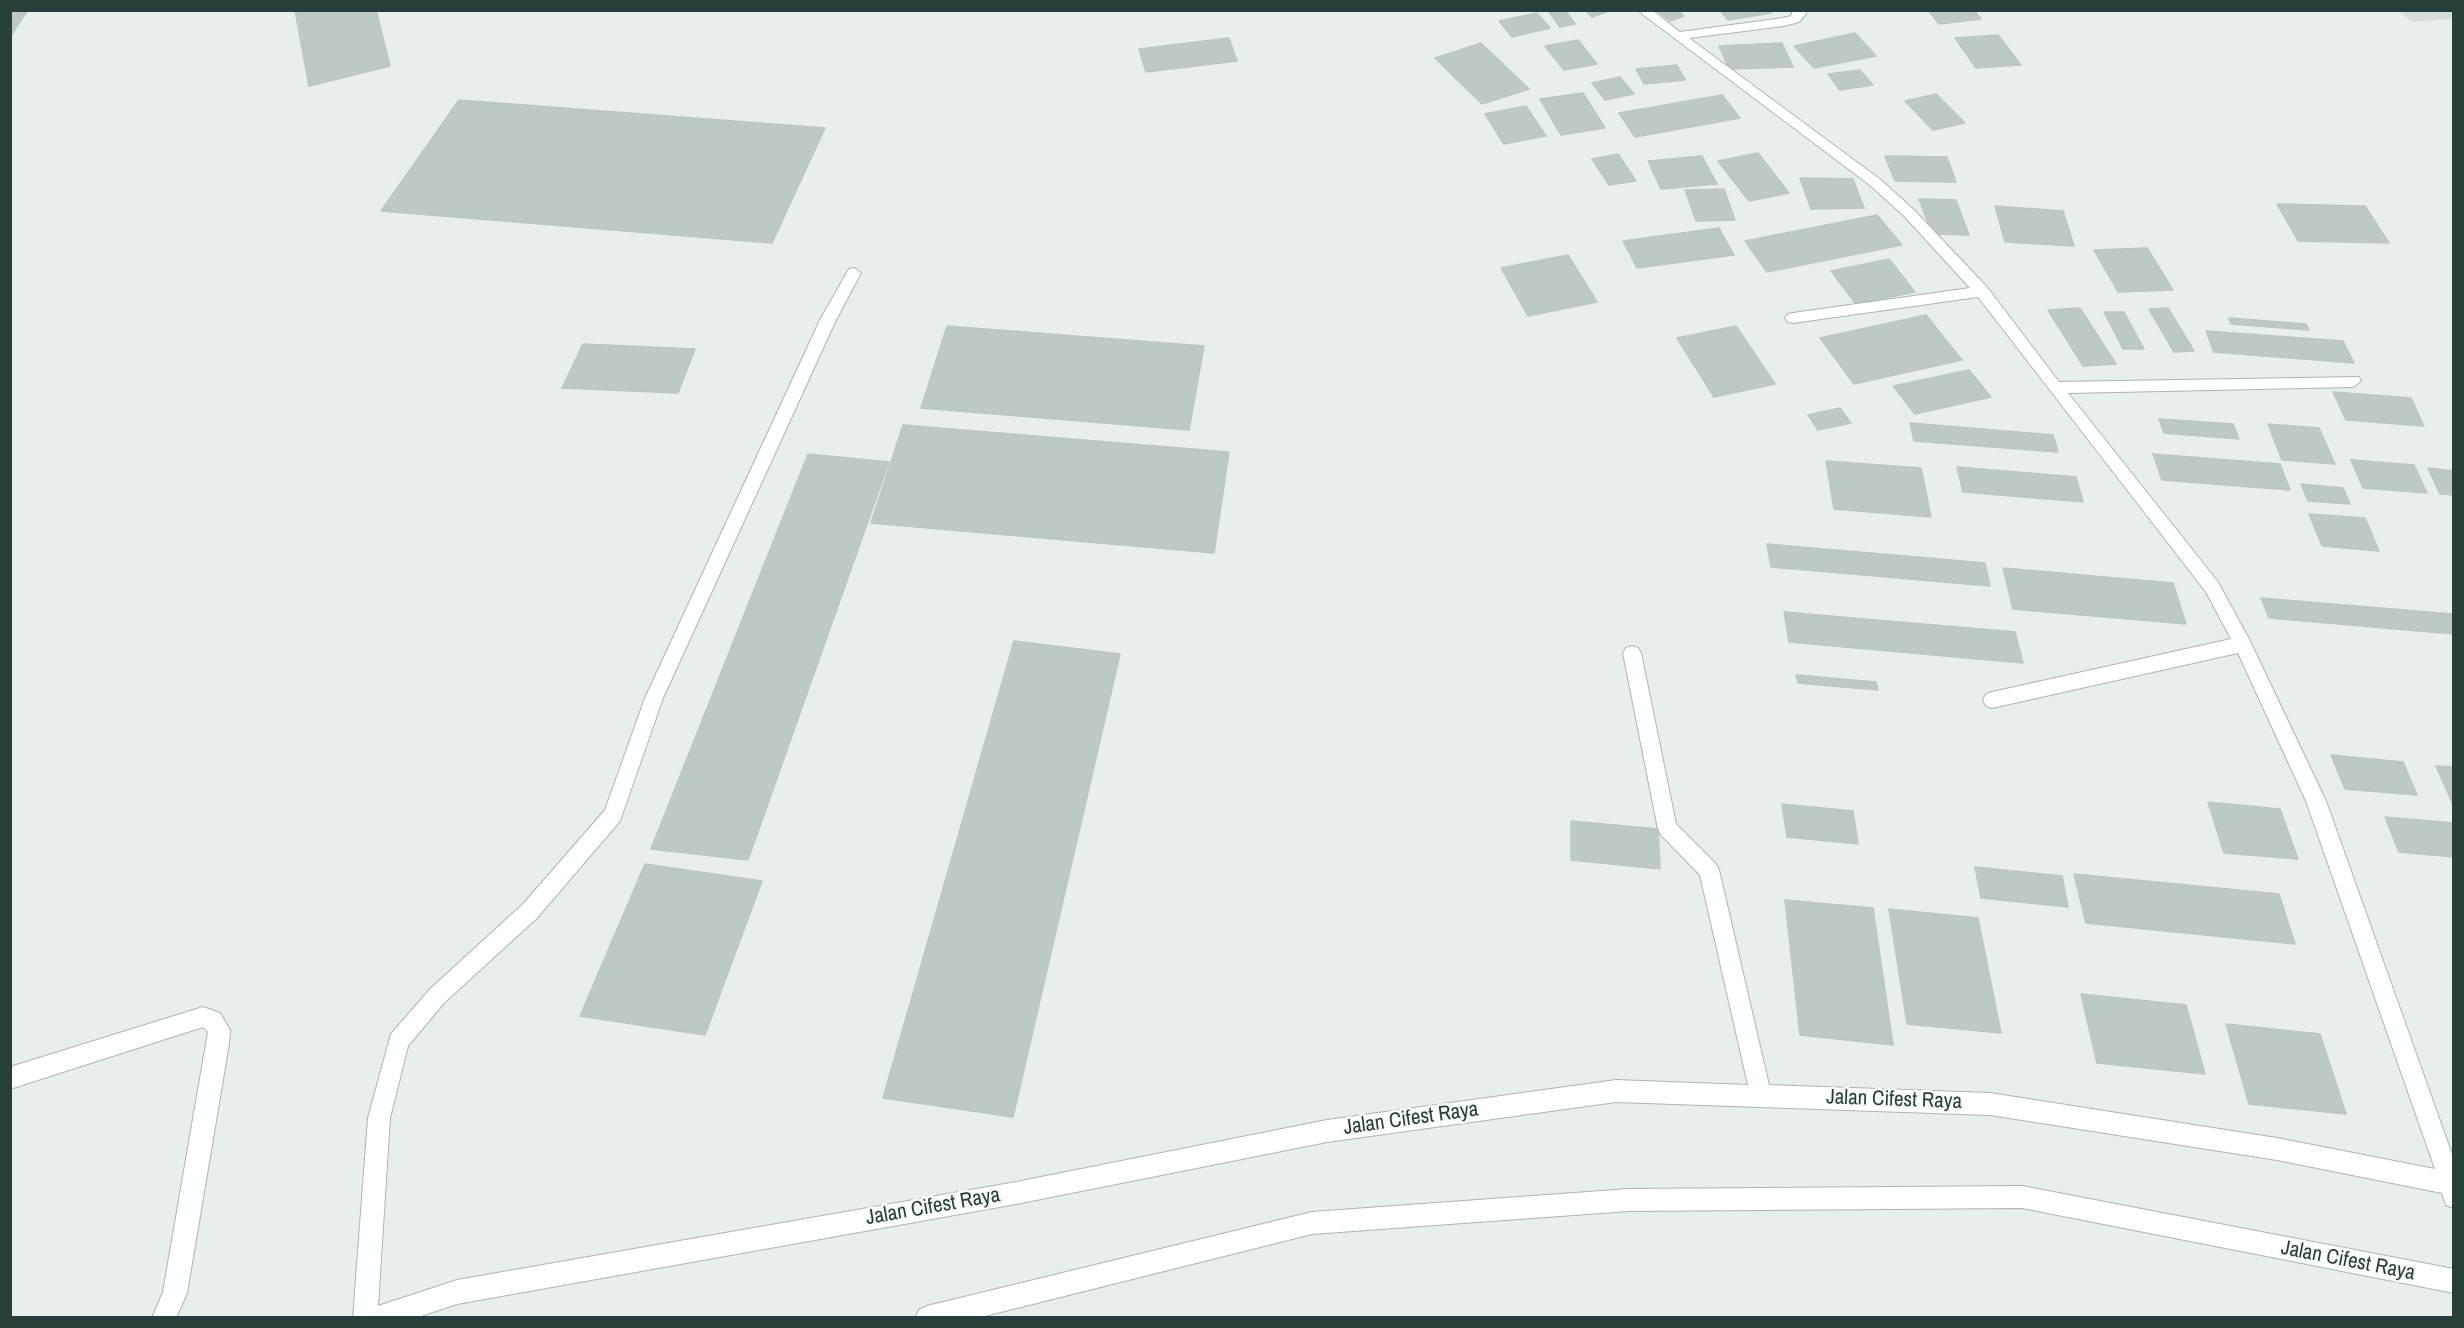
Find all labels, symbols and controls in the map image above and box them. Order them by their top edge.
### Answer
street label: Jalan Cifest Raya [1826,1085,1962,1115]
street label: Jalan Cifest Raya [1342,1097,1480,1141]
street label: Jalan Cifest Raya [864,1183,1002,1231]
street label: Jalan Cifest Raya [2279,1236,2417,1286]

